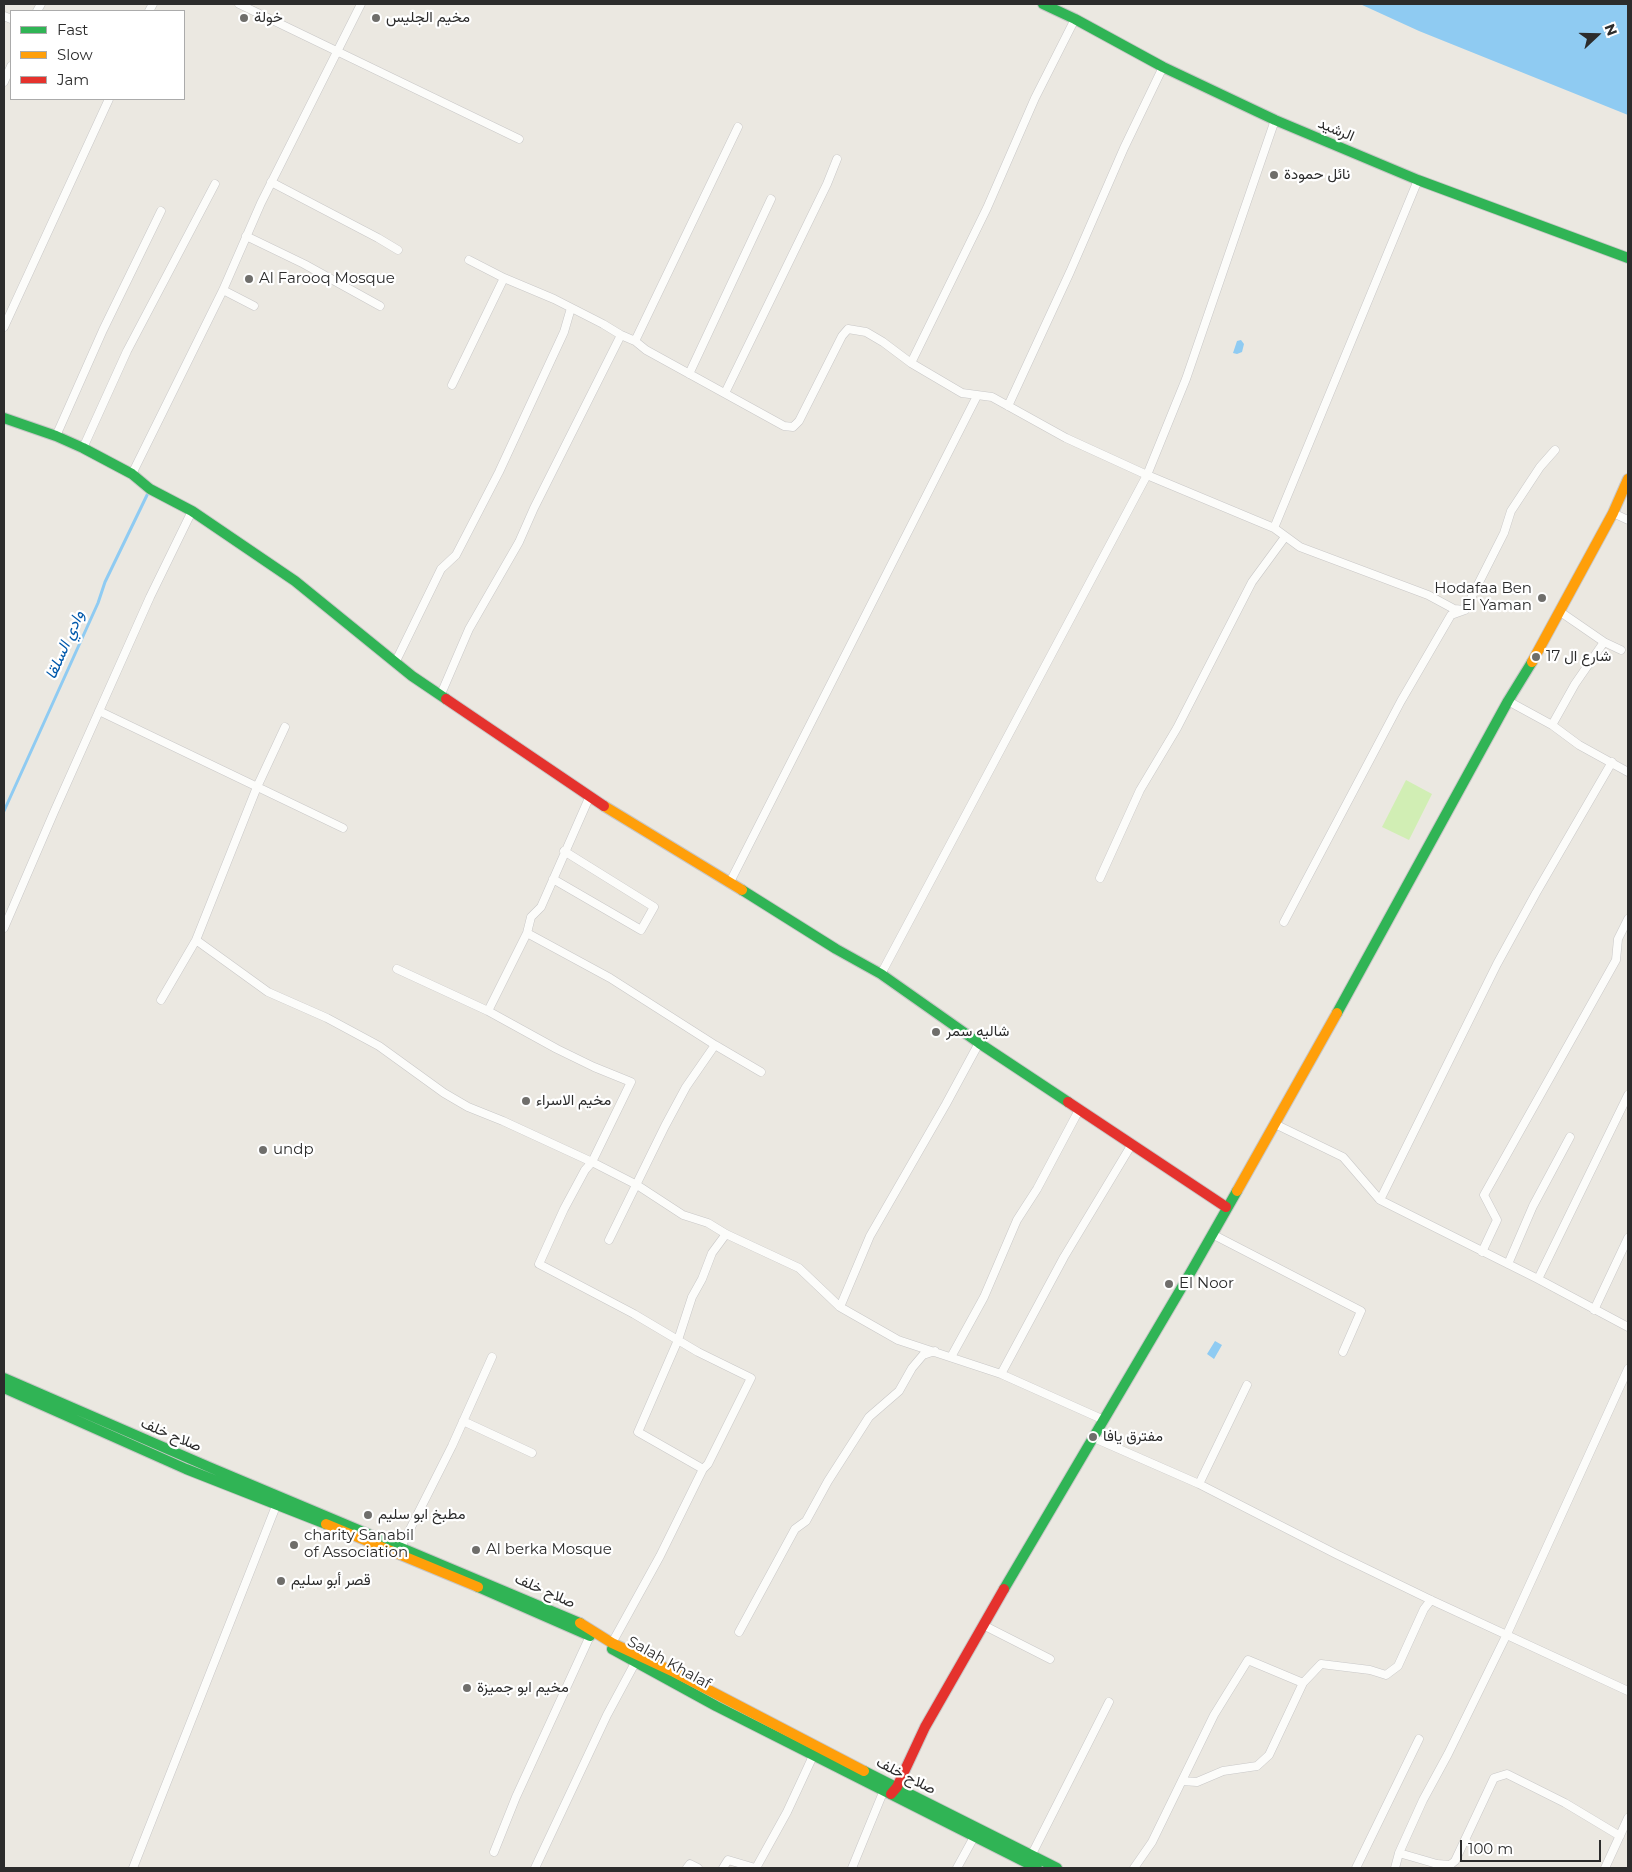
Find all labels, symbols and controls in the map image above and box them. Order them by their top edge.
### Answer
place label: خولة [254,9,283,27]
place label: مخيم الجليس [386,9,470,27]
legend [10,10,185,100]
north arrow [1572,10,1622,60]
marker: خولة [238,12,250,24]
marker: مخيم الجليس [370,12,382,24]
text: Fast [57,20,88,39]
text: N [1601,21,1621,38]
text: Slow [57,45,93,64]
text: Jam [57,70,89,89]
street label: الرشيد [1315,114,1357,146]
place label: نائل حمودة [1284,166,1350,184]
marker: نائل حمودة [1268,169,1280,181]
place label: Al Farooq Mosque [259,270,395,288]
marker: Al Farooq Mosque [243,273,255,285]
place label: Hodafaa Ben El Yaman [1434,580,1532,615]
marker: Hodafaa Ben El Yaman [1536,592,1548,604]
water label: وادي السلقا [41,608,89,682]
place label: شارع ال 17 [1546,648,1611,666]
marker: شارع ال 17 [1530,651,1542,663]
place label: شاليه سمر [946,1023,1009,1041]
marker: شاليه سمر [930,1026,942,1038]
place label: مخيم الاسراء [536,1092,611,1110]
marker: مخيم الاسراء [520,1095,532,1107]
place label: undp [273,1141,314,1159]
marker: undp [257,1144,269,1156]
place label: El Noor [1179,1275,1234,1293]
marker: El Noor [1163,1278,1175,1290]
street label: صلاح خلف [138,1414,204,1456]
place label: مفترق يافا [1103,1428,1163,1446]
marker: مفترق يافا [1087,1431,1099,1443]
place label: مطبخ ابو سليم [378,1506,466,1524]
marker: مطبخ ابو سليم [362,1509,374,1521]
place label: charity Sanabil of Association [304,1527,414,1562]
marker: charity Sanabil of Association [288,1539,300,1551]
place label: Al berka Mosque [486,1541,612,1559]
marker: Al berka Mosque [470,1544,482,1556]
street label: صلاح خلف [512,1570,578,1612]
place label: قصر أبو سليم [291,1572,371,1590]
marker: قصر أبو سليم [275,1575,287,1587]
street label: Salah Khalaf [624,1633,714,1693]
place label: مخيم ابو جميزة [477,1679,569,1697]
marker: مخيم ابو جميزة [461,1682,473,1694]
street label: صلاح خلف [873,1753,939,1799]
scale bar [1462,1830,1603,1862]
text: 100 m [1468,1839,1513,1858]

